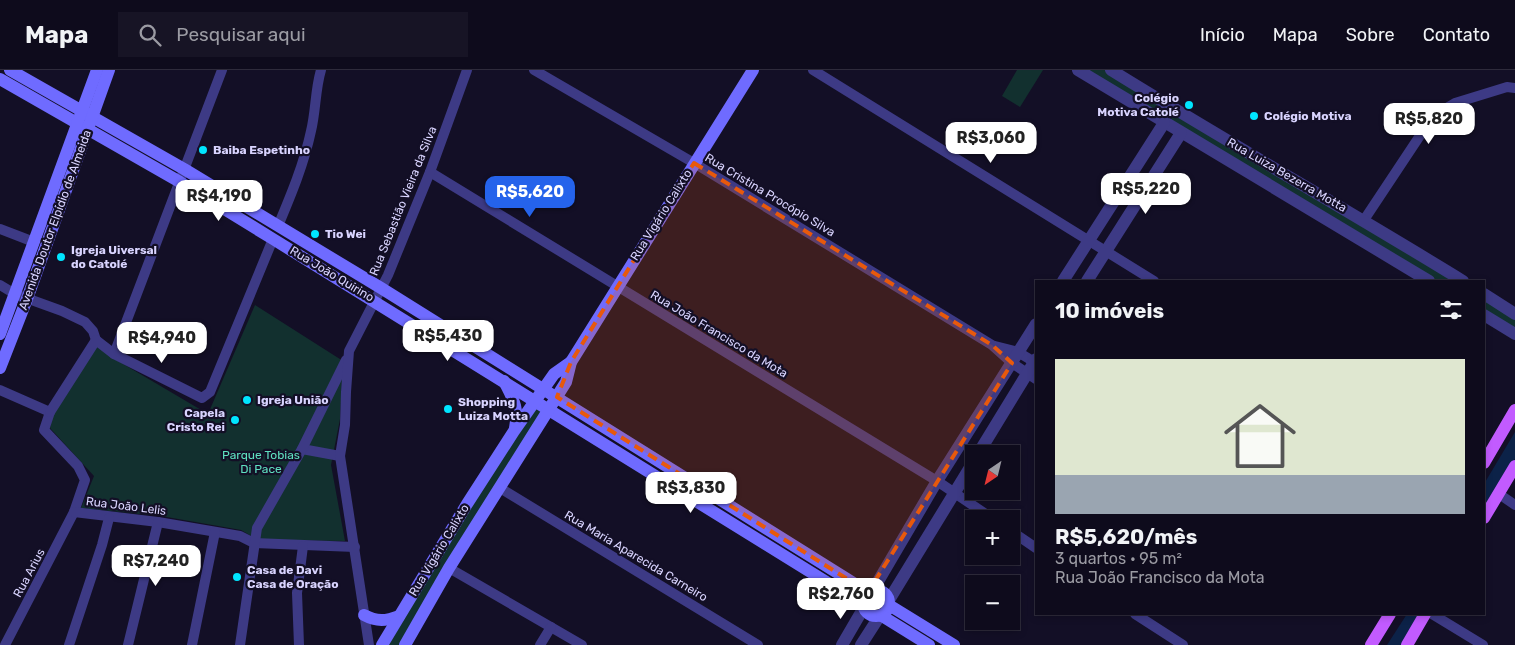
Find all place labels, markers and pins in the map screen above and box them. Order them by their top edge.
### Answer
place label: Colégio Motiva Catolé [1097,91,1179,119]
marker: Colégio Motiva Catolé [1183,99,1195,111]
pin: R$5,820 [1383,102,1475,145]
place label: Colégio Motiva [1264,109,1351,123]
marker: Colégio Motiva [1248,110,1260,122]
pin: R$3,060 [945,122,1037,164]
place label: Baiba Espetinho [213,143,310,157]
marker: Baiba Espetinho [197,144,209,156]
pin: R$5,220 [1100,172,1192,215]
pin: R$5,620 [484,176,576,218]
pin: R$4,190 [173,180,265,222]
place label: Tio Wei [325,227,366,241]
marker: Tio Wei [309,228,321,240]
place label: Igreja Uiversal do Catolé [71,243,157,271]
marker: Igreja Uiversal do Catolé [55,251,67,263]
pin: R$5,430 [402,320,494,362]
pin: R$4,940 [116,322,208,364]
place label: Igreja União [257,393,329,407]
marker: Igreja União [241,394,253,406]
place label: Shopping Luiza Motta [458,395,528,423]
marker: Shopping Luiza Motta [442,403,454,415]
place label: Capela Cristo Rei [167,406,225,434]
marker: Capela Cristo Rei [229,414,241,426]
pin: R$3,830 [645,472,737,514]
pin: R$7,240 [110,544,202,587]
place label: Casa de Davi Casa de Oração [247,563,339,591]
marker: Casa de Davi Casa de Oração [231,571,243,583]
pin: R$2,760 [795,578,887,620]

